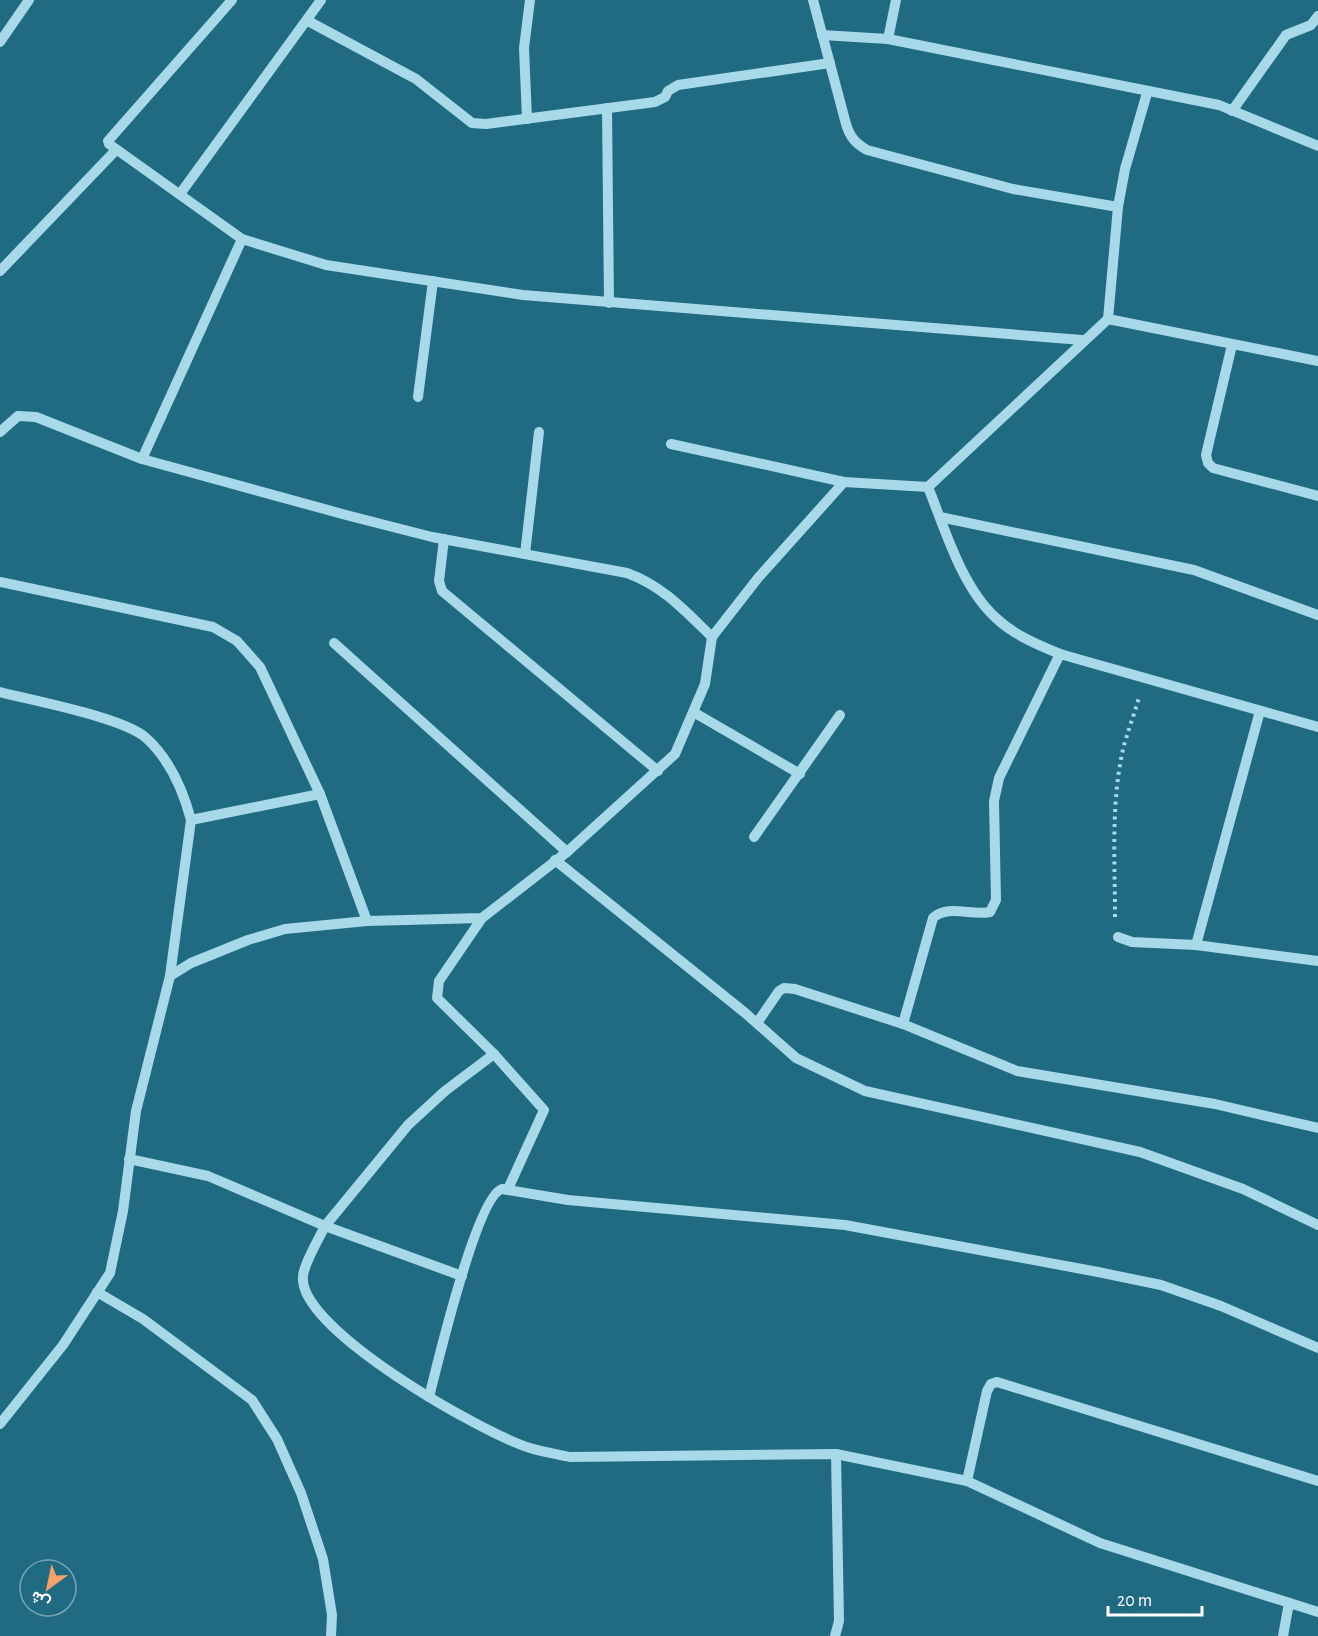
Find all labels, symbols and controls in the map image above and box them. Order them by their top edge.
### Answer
north arrow [18,1558,78,1618]
scale bar [1108,1579,1202,1617]
text: ش [28,1587,53,1612]
text: 20 m [1117,1592,1152,1610]

